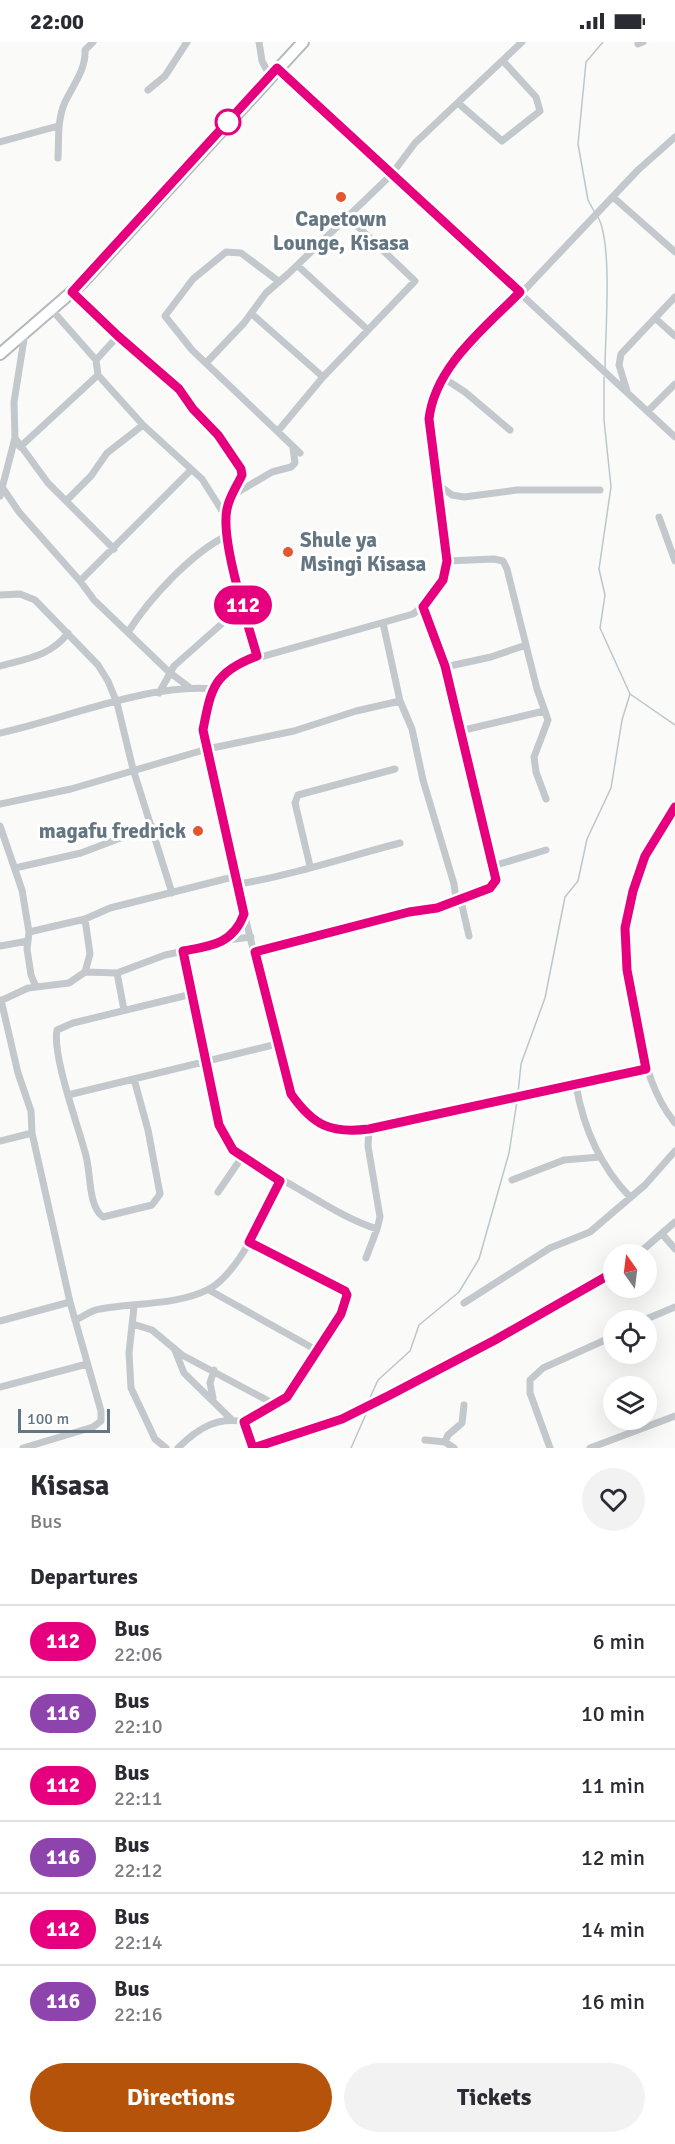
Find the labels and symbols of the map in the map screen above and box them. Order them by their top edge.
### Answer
unlabelled marker [215,109,241,135]
marker: Capetown Lounge, Kisasa [334,190,348,204]
place label: Capetown Lounge, Kisasa [273,206,410,256]
place label: Shule ya Msingi Kisasa [300,527,426,577]
marker: Shule ya Msingi Kisasa [281,545,295,559]
line badge: 112 [208,586,278,624]
place label: magafu fredrick [39,818,186,844]
marker: magafu fredrick [191,824,205,838]
north arrow [603,1244,657,1298]
scale bar [18,1406,110,1434]

